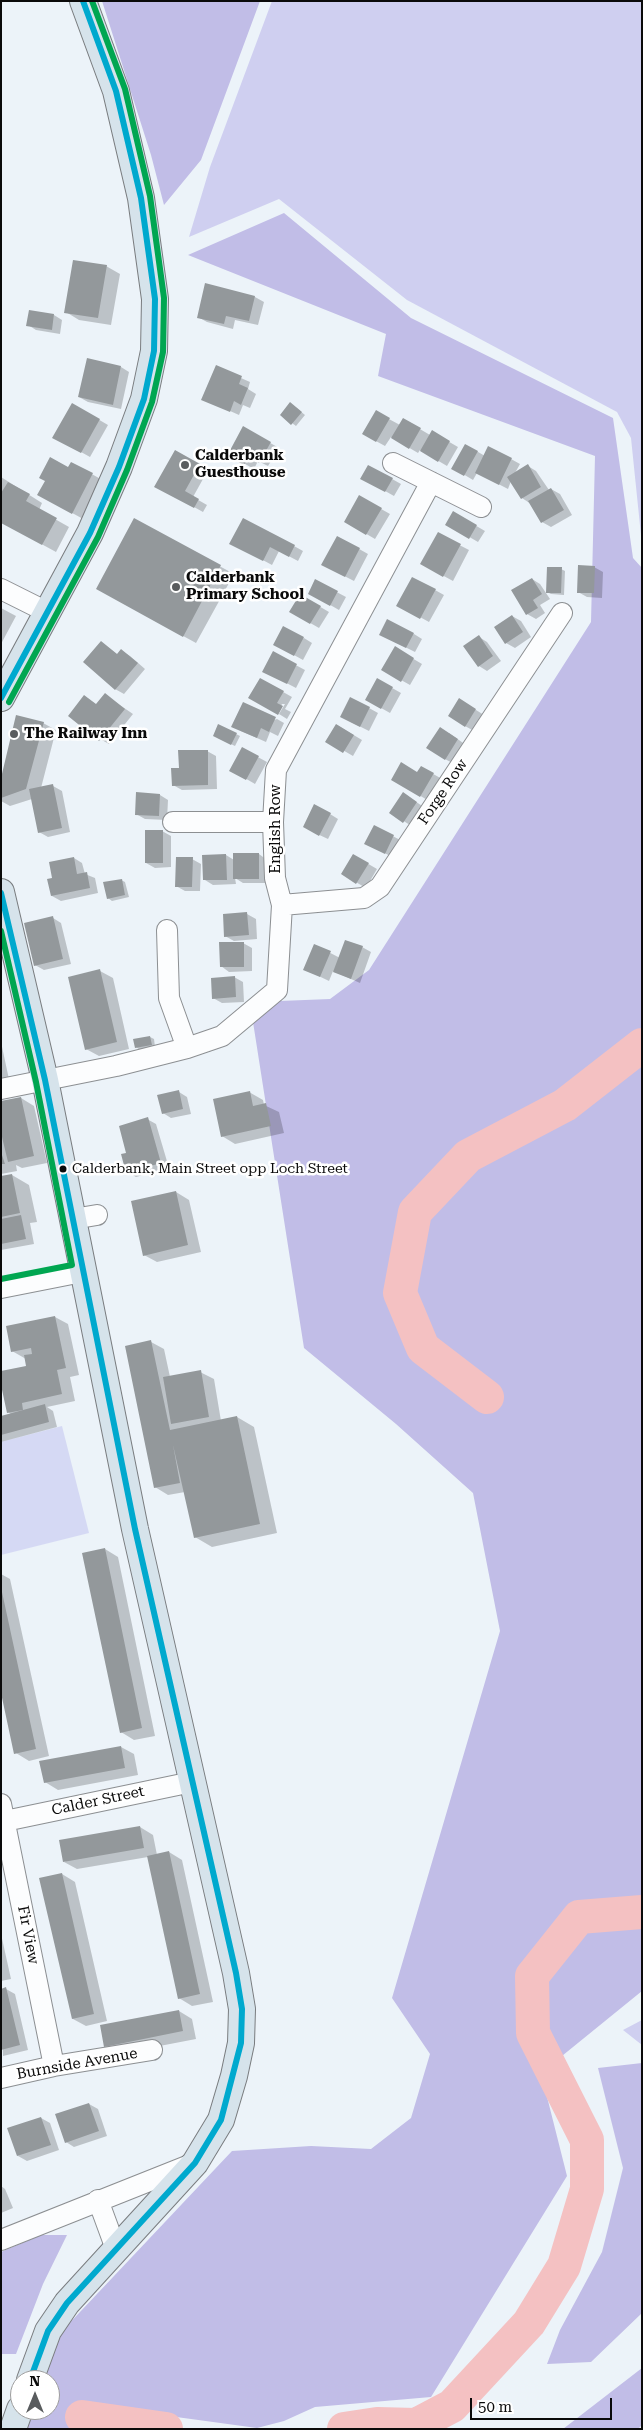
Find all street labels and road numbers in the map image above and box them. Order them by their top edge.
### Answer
street label: Forge Row [415,756,471,828]
street label: English Row [267,784,285,874]
street label: Calder Street [50,1782,146,1820]
street label: Fir View [13,1904,43,1966]
street label: Burnside Avenue [15,2045,139,2083]

